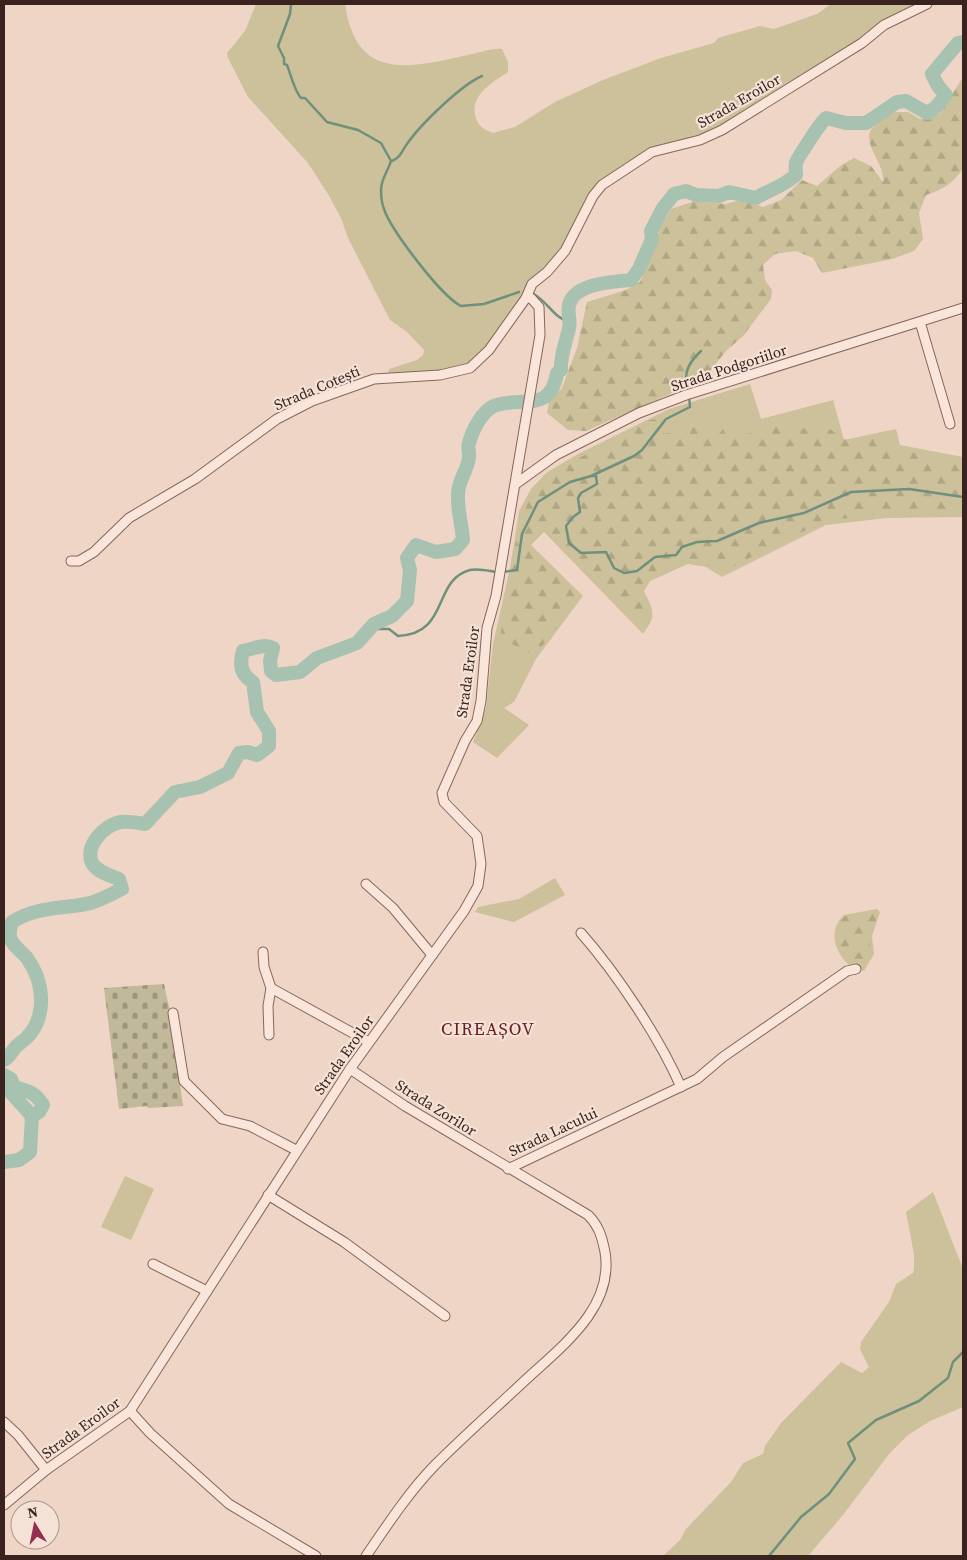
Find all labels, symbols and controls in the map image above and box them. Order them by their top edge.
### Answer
street label: Strada Eroilor [693,68,785,133]
street label: Strada Podgoriilor [668,339,790,396]
street label: Strada Cotești [271,360,363,415]
street label: Strada Eroilor [451,624,484,719]
street label: Strada Eroilor [308,1010,379,1099]
district label: CIREAȘOV [441,1016,535,1041]
street label: Strada Zorilor [392,1074,481,1141]
street label: Strada Lacului [505,1102,601,1161]
street label: Strada Eroilor [37,1391,125,1463]
north arrow [10,1500,60,1550]
text: N [26,1501,40,1523]

